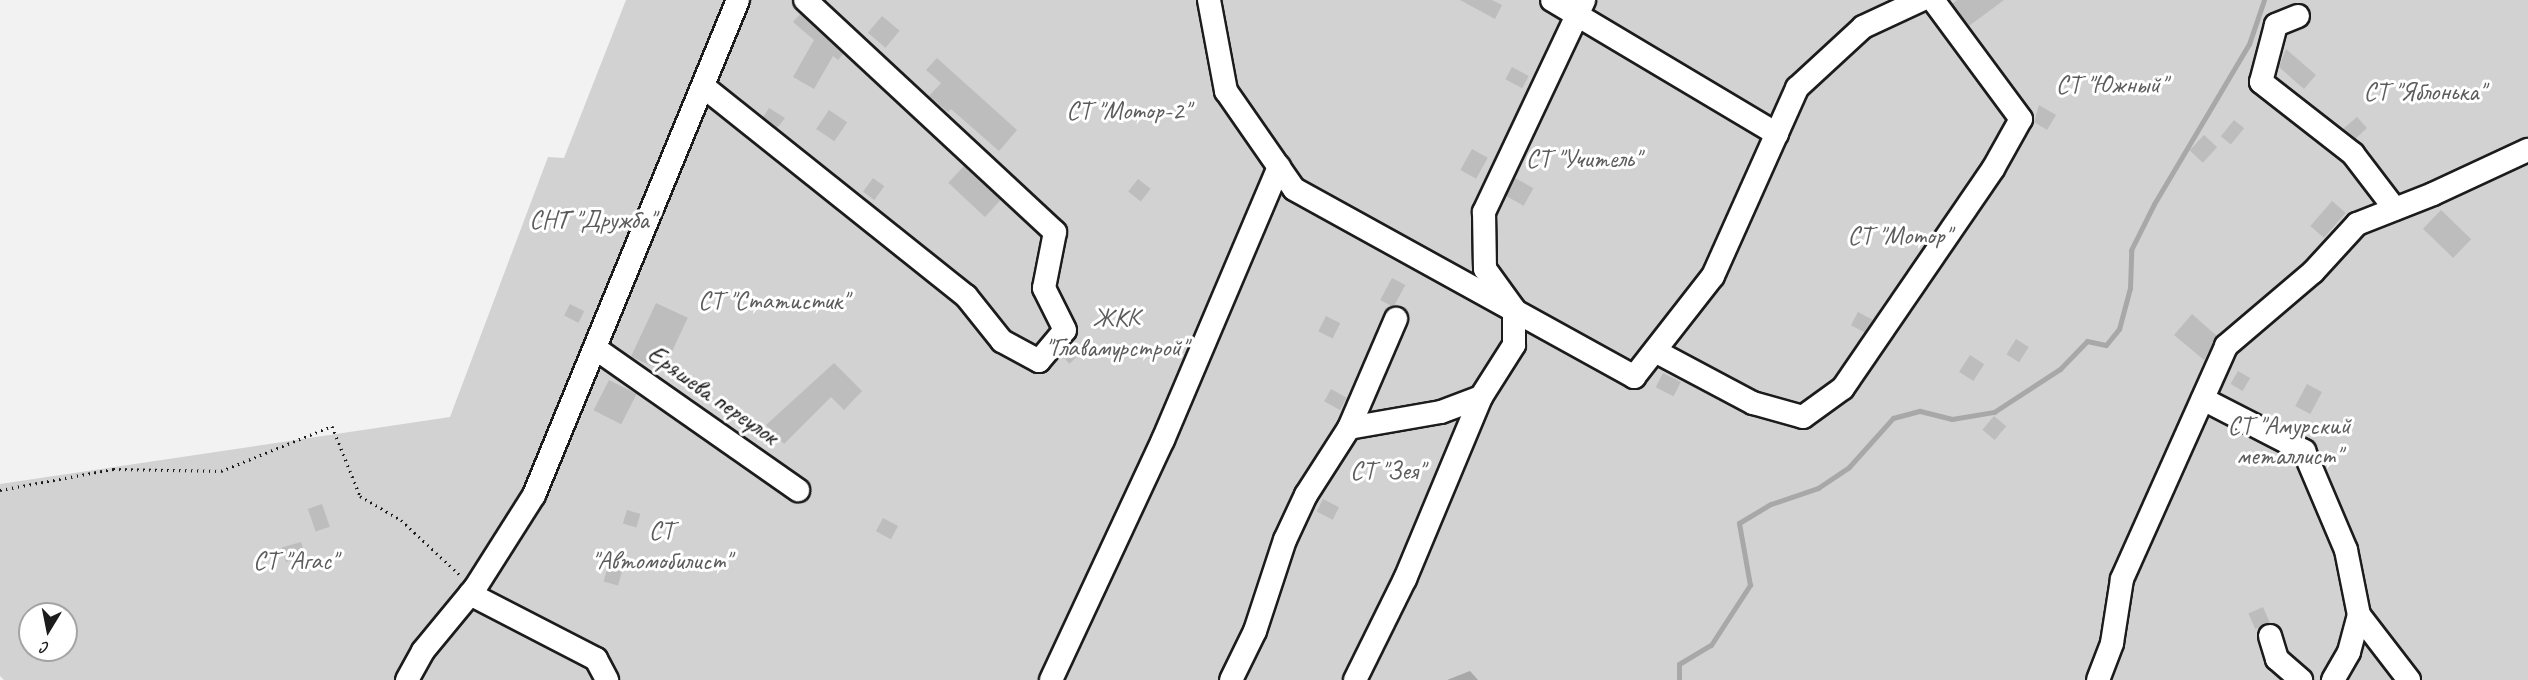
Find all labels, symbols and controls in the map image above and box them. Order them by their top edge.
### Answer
park label: СТ "Южный" [2056,69,2166,101]
park label: СТ "Яблонька" [2363,76,2485,108]
park label: СТ "Мотор-2" [1066,95,1190,127]
park label: СТ "Учитель" [1526,143,1640,175]
park label: СНТ "Дружба" [529,204,655,236]
park label: СТ "Мотор" [1847,220,1951,252]
park label: СТ "Статистик" [698,285,848,317]
park label: ЖКК "Главамурстрой" [1045,302,1187,364]
street label: Еряшева переулок [641,338,785,452]
park label: СТ "Амурский металлист" [2227,410,2351,472]
park label: СТ "Зея" [1350,455,1424,487]
park label: СТ "Автомобилист" [591,515,731,576]
park label: СТ "Агас" [253,545,337,577]
north arrow [18,602,78,662]
text: С [40,637,51,658]

